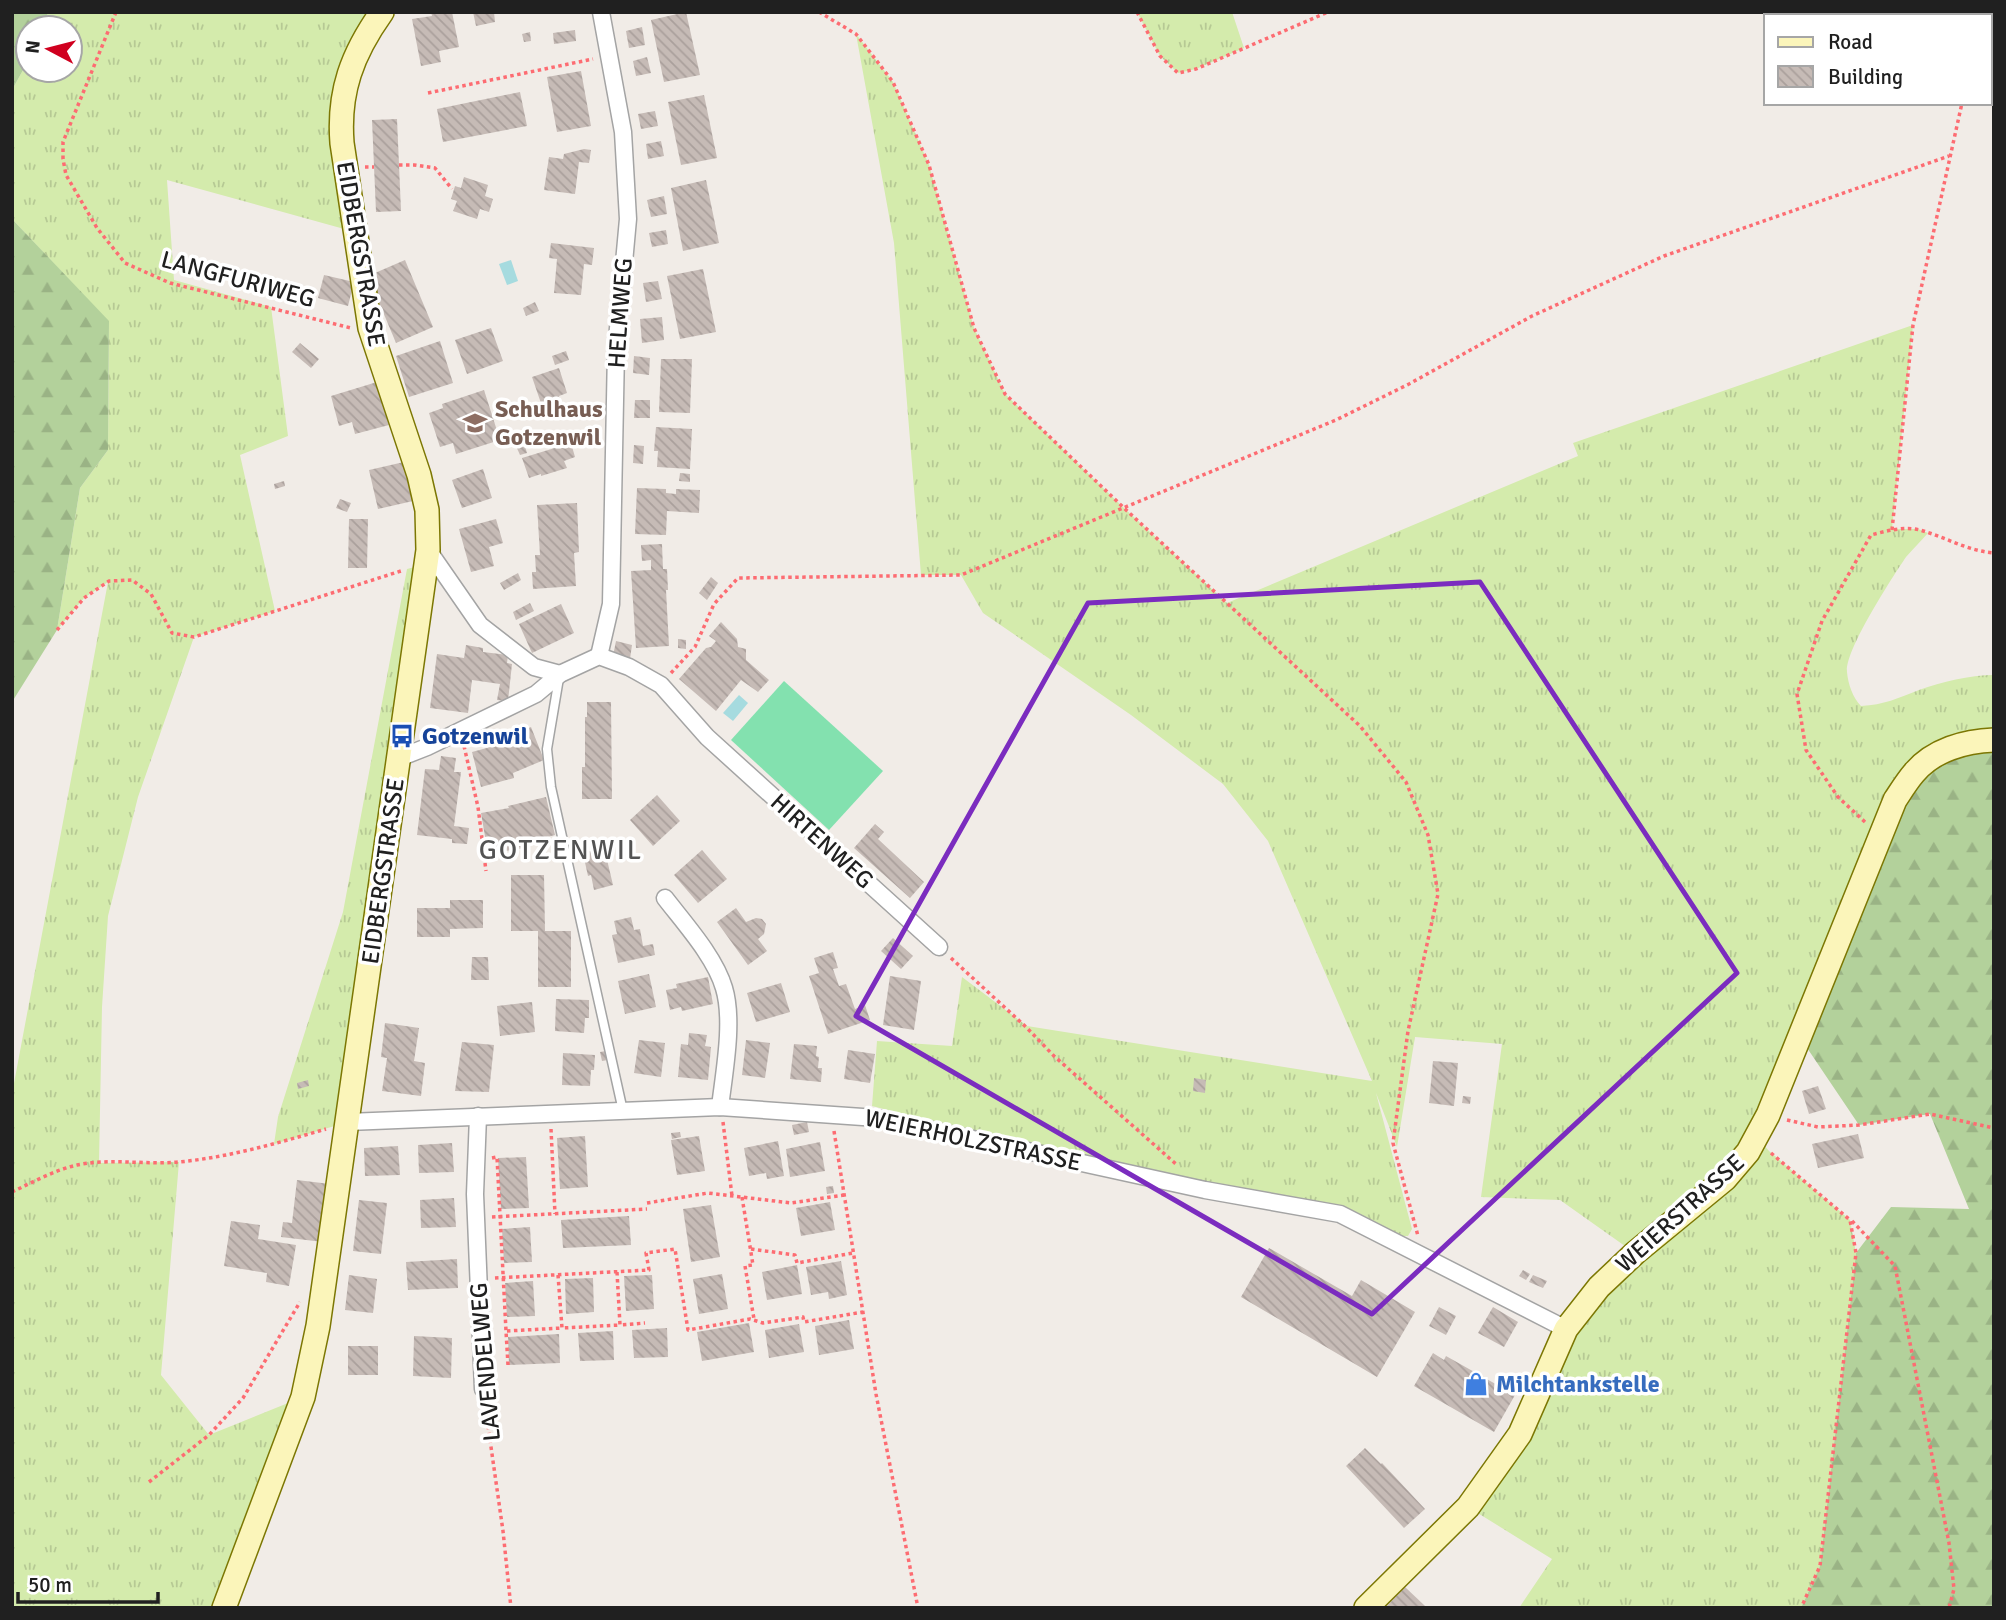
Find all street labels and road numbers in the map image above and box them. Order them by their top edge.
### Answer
street label: EIDBERGSTRASSE [330,159,392,349]
street label: LANGFURIWEG [158,244,318,314]
street label: HELMWEG [601,257,639,369]
street label: EIDBERGSTRASSE [355,776,411,966]
street label: HIRTENWEG [764,787,880,895]
street label: WEIERHOLZSTRASSE [862,1102,1084,1178]
street label: WEIERSTRASSE [1609,1147,1751,1279]
street label: LAVENDELWEG [463,1281,507,1443]

